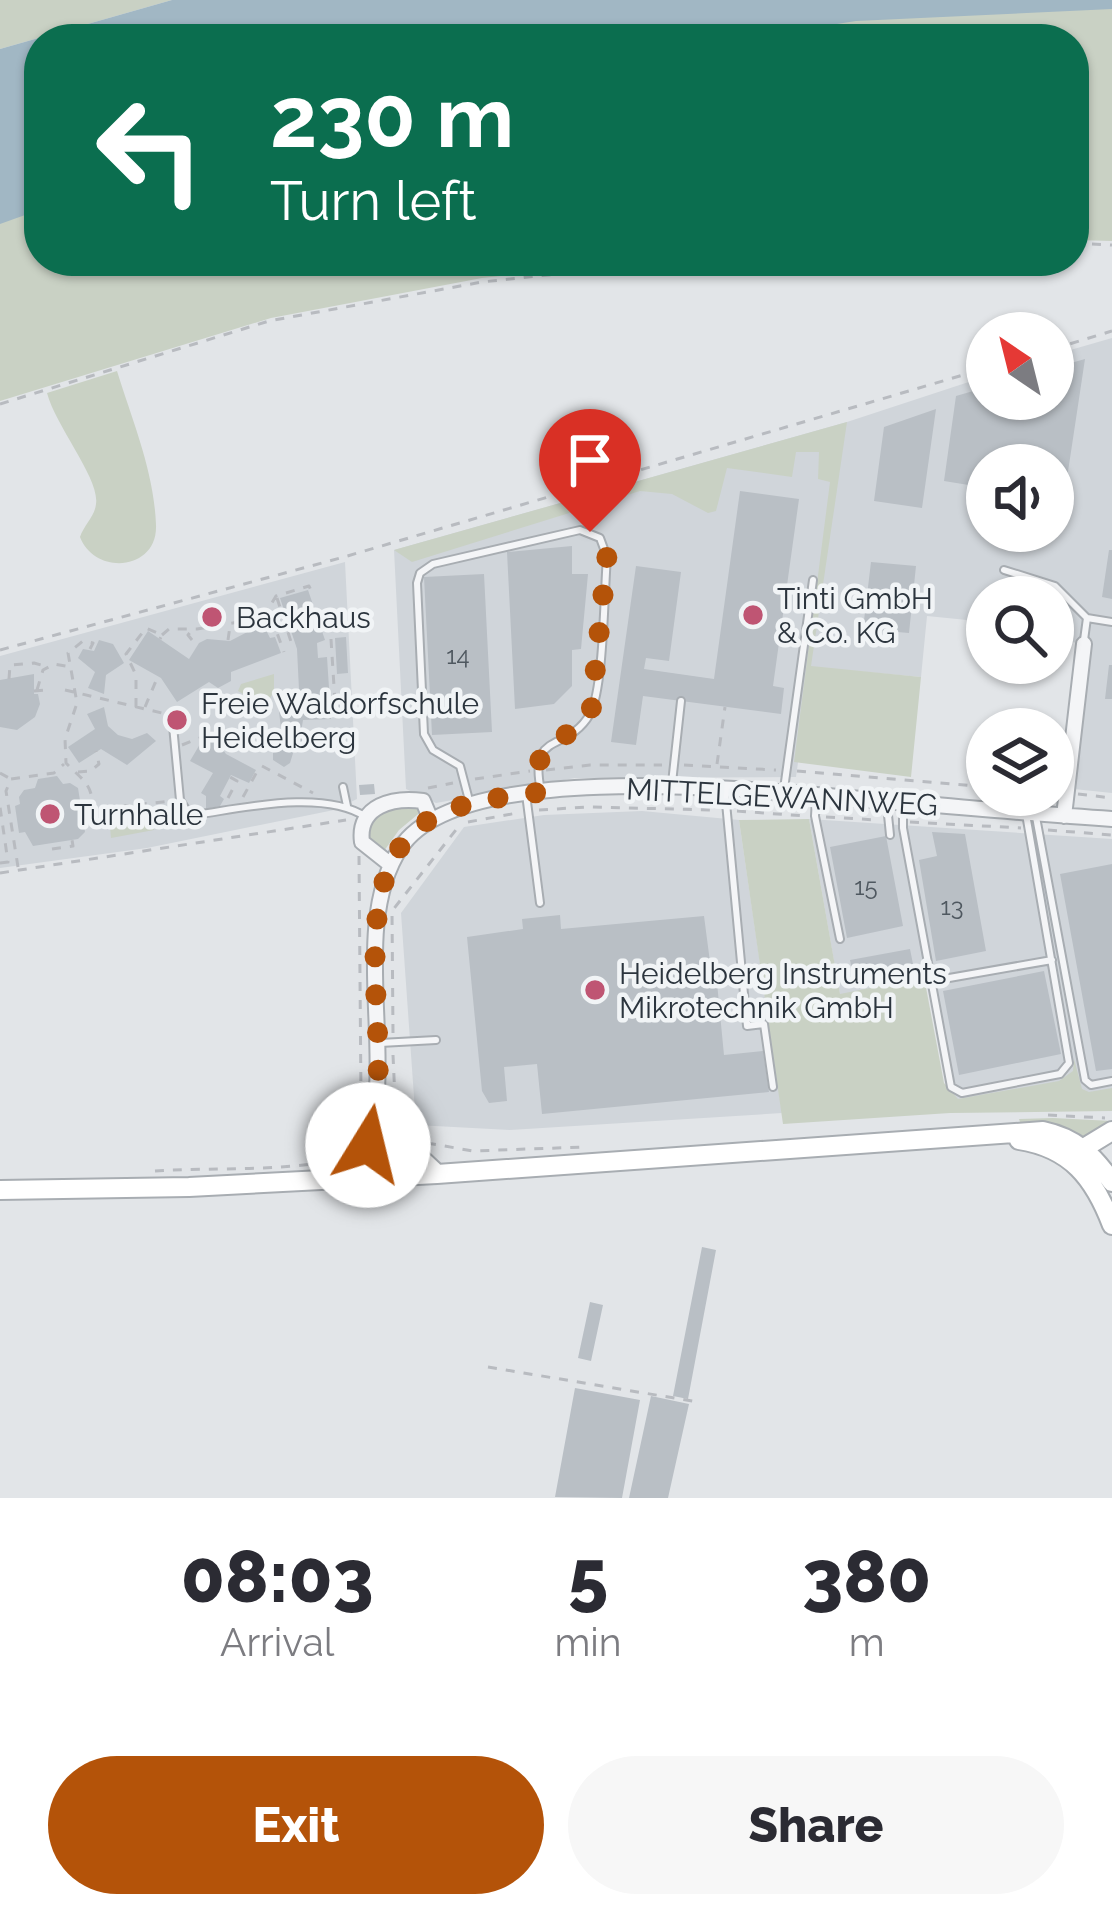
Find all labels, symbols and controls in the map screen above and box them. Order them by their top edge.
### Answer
text: 230 m [270,68,514,167]
icon: left [72,72,228,228]
text: Turn left [270,169,477,233]
north arrow [966,312,1074,420]
map controls [966,312,1074,816]
pin [539,409,641,532]
icon: arrive [557,427,623,493]
button: sound [966,444,1074,552]
button: search [966,576,1074,684]
place label: Tinti GmbH & Co. KG [777,581,933,650]
place label: Backhaus [236,600,371,635]
marker: Tinti GmbH & Co. KG [740,602,766,628]
marker: Backhaus [199,604,225,630]
house number: 14 [446,641,470,670]
place label: Freie Waldorfschule Heidelberg [201,686,479,755]
marker: Freie Waldorfschule Heidelberg [164,707,190,733]
button: layers [966,708,1074,816]
street label: MITTELGEWANNWEG [625,771,939,823]
place label: Turnhalle [74,797,203,832]
marker: Turnhalle [37,801,63,827]
house number: 15 [854,872,878,901]
house number: 13 [940,892,964,921]
place label: Heidelberg Instruments Mikrotechnik GmbH [619,956,947,1025]
marker: Heidelberg Instruments Mikrotechnik GmbH [582,977,608,1003]
position arrow [305,1082,431,1208]
text: 08:03 [181,1534,374,1619]
text: 5 [568,1534,608,1619]
text: 380 [802,1534,931,1619]
text: Arrival [220,1619,334,1665]
text: min [554,1619,622,1665]
text: m [849,1619,885,1665]
button: Exit [48,1756,544,1894]
button: Share [568,1756,1064,1894]

